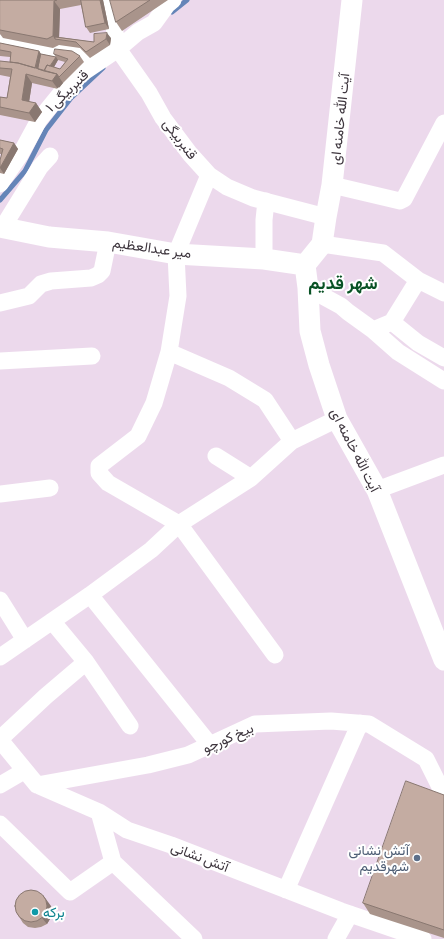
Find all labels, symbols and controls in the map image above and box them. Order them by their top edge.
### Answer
street label: قنبربیگی ۱ [42,66,92,116]
street label: آیت الله خامنه ای [327,72,353,166]
street label: قنبربیگی [159,115,201,163]
street label: میر عبدالعظیم [112,234,192,262]
district label: شهر قدیم [308,272,378,294]
street label: آیت الله خامنه ای [327,405,383,495]
street label: بیخ کورچو [200,719,256,757]
street label: آتش نشانی [169,838,231,876]
place label: آتش نشانی شهرقدیم [348,842,409,874]
marker: آتش نشانی شهرقدیم [412,853,422,863]
place label: برکه [43,904,65,920]
marker: برکه [30,907,40,917]

